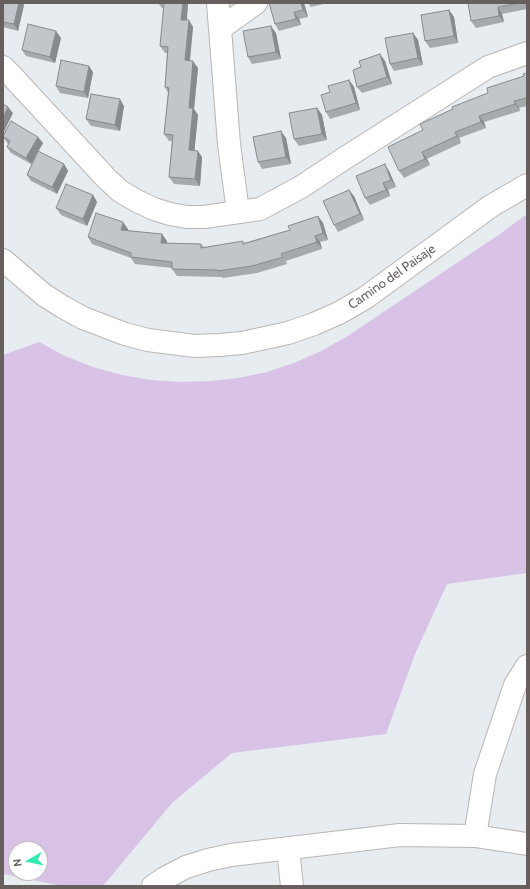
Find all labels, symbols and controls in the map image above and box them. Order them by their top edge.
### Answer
street label: Camino del Paisaje [345,241,439,313]
north arrow [8,841,48,881]
text: N [10,858,25,868]

